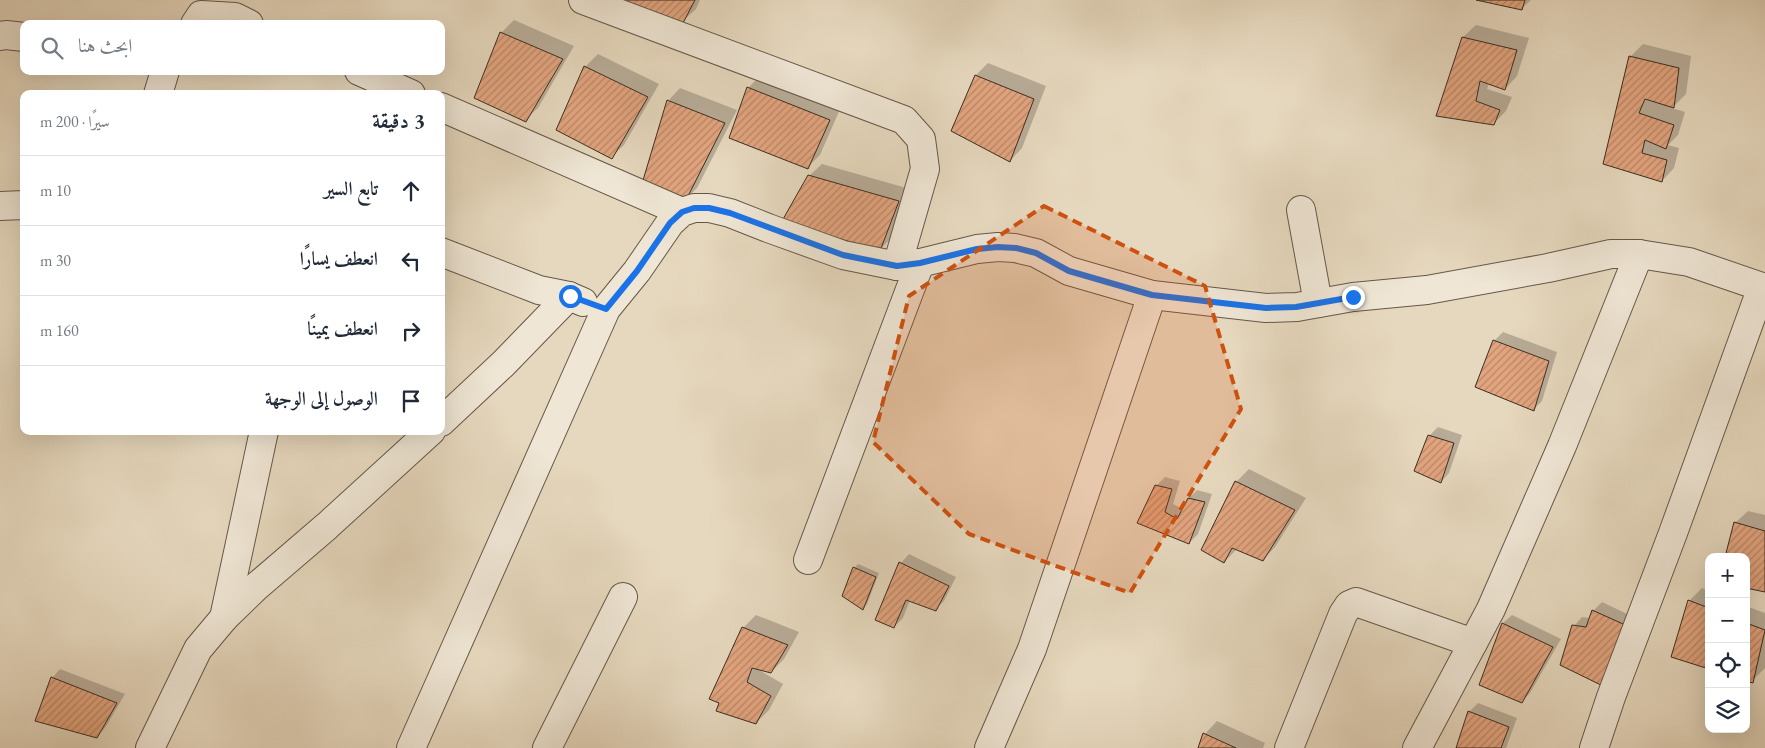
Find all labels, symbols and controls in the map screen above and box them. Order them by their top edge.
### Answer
search box [20,20,445,75]
text: ابحث هنا [78,33,132,58]
icon: search [38,34,66,62]
text: 3 دقيقة [372,107,425,134]
text: سيرًا · 200 m [40,111,110,132]
text: تابع السير [324,176,378,201]
icon: ahead [397,177,425,205]
text: 10 m [40,180,71,201]
text: انعطف يسارًا [300,246,378,271]
icon: left [397,247,425,275]
text: 30 m [40,250,71,271]
route start [559,285,582,308]
route end [1342,286,1365,309]
text: انعطف يمينًا [307,316,378,341]
icon: right [397,317,425,345]
text: 160 m [40,320,79,341]
text: الوصول إلى الوجهة [265,386,378,411]
icon: arrive [397,387,425,415]
map controls [1705,553,1750,733]
button: + [1705,553,1750,598]
button: − [1705,598,1750,643]
button: locate [1705,643,1750,688]
button: layers [1705,688,1750,733]

